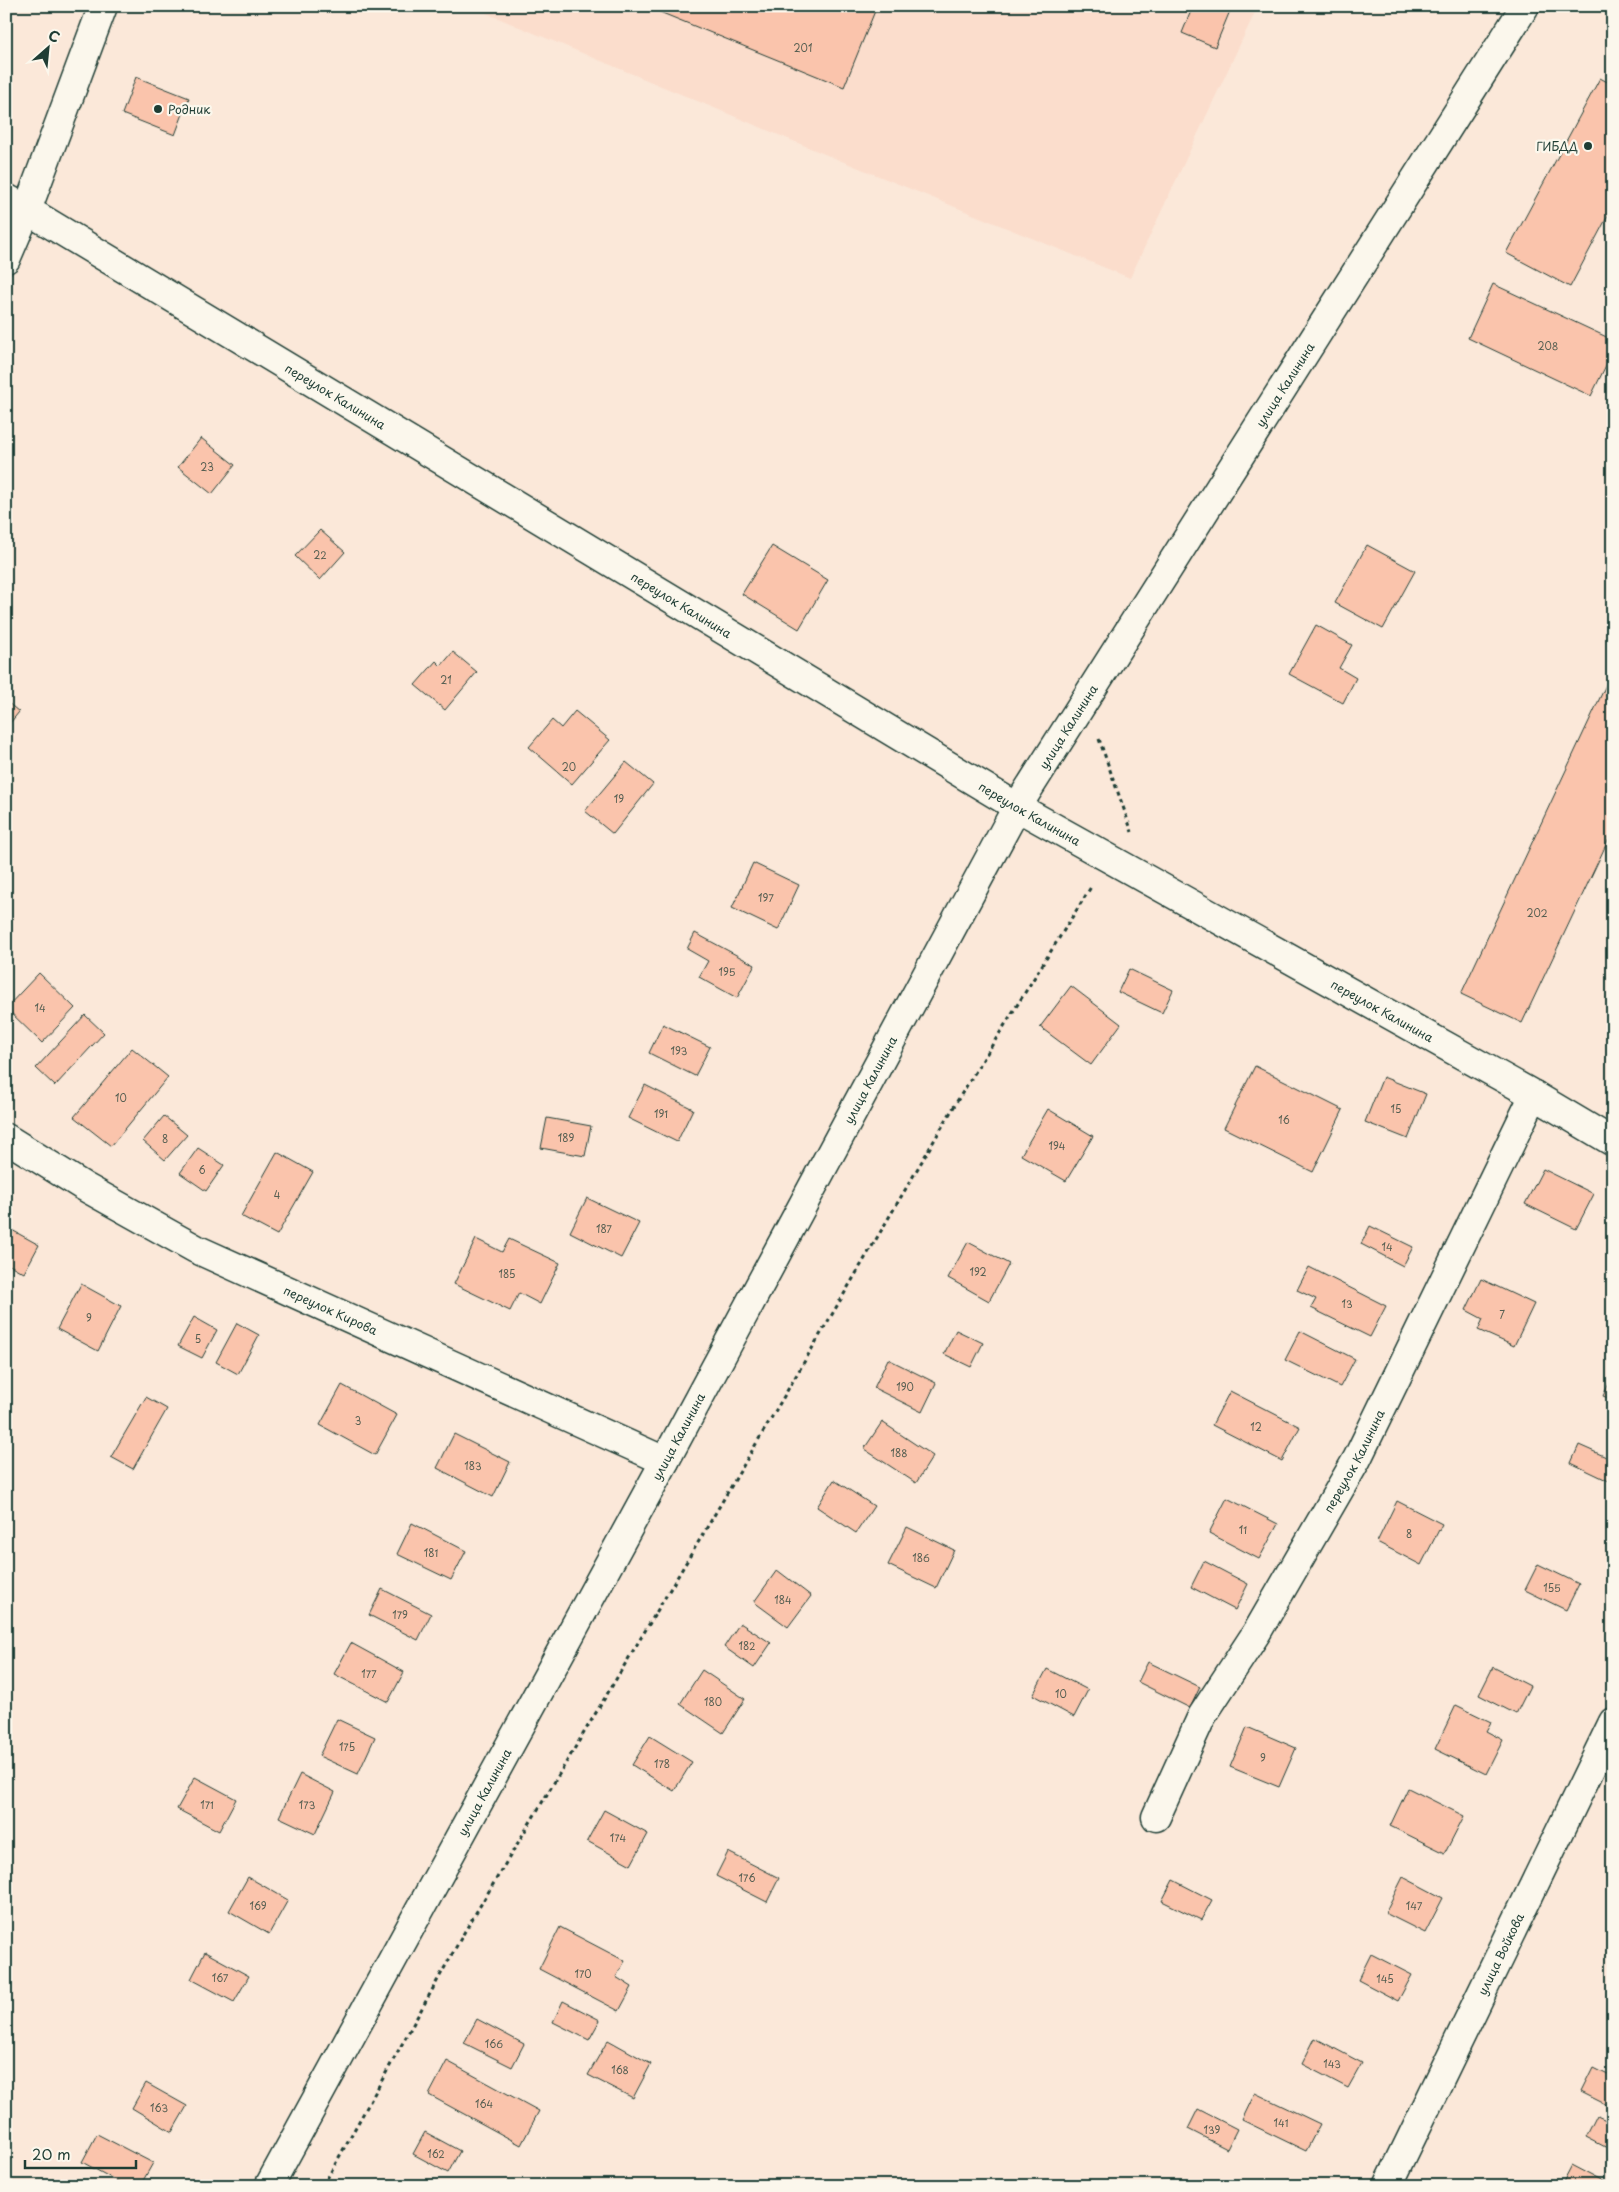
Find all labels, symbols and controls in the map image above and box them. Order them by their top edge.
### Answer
north arrow [22,22,72,72]
text: С [45,24,64,48]
house number: 201 [794,40,812,55]
place label: Родник [168,100,211,118]
marker: Родник [152,103,164,115]
place label: ГИБДД [1536,137,1578,155]
marker: ГИБДД [1582,140,1594,152]
street label: улица Калинина [1251,338,1319,430]
house number: 208 [1538,338,1558,353]
street label: переулок Калинина [282,359,390,434]
house number: 23 [200,459,214,474]
house number: 22 [313,547,327,562]
street label: переулок Калинина [628,567,736,642]
house number: 21 [440,672,452,687]
street label: улица Калинина [1034,680,1102,772]
house number: 20 [562,759,576,774]
street label: переулок Калинина [975,777,1084,850]
house number: 19 [614,791,624,806]
house number: 197 [758,890,774,905]
house number: 202 [1526,905,1548,920]
house number: 195 [719,964,736,979]
street label: переулок Калинина [1328,975,1437,1047]
house number: 14 [34,1000,46,1015]
street label: улица Калинина [839,1032,901,1127]
house number: 193 [671,1043,688,1058]
house number: 10 [115,1090,127,1105]
house number: 15 [1391,1101,1401,1116]
house number: 191 [654,1106,668,1121]
house number: 16 [1278,1112,1290,1127]
house number: 189 [558,1130,574,1145]
house number: 8 [162,1131,168,1146]
house number: 194 [1049,1138,1066,1153]
house number: 6 [198,1162,206,1177]
house number: 4 [274,1187,281,1202]
house number: 187 [596,1221,612,1236]
house number: 14 [1381,1239,1393,1254]
house number: 192 [969,1264,987,1279]
house number: 185 [499,1266,515,1281]
street label: переулок Кирова [281,1281,381,1339]
house number: 13 [1341,1296,1353,1311]
house number: 7 [1499,1307,1505,1322]
house number: 9 [86,1310,92,1325]
house number: 5 [195,1331,201,1346]
house number: 190 [896,1379,914,1394]
street label: улица Калинина [647,1389,709,1483]
street label: переулок Калинина [1319,1406,1389,1516]
house number: 3 [355,1413,361,1428]
house number: 12 [1250,1419,1262,1434]
house number: 188 [891,1445,907,1460]
house number: 183 [464,1458,482,1473]
house number: 11 [1239,1522,1247,1537]
house number: 8 [1406,1526,1412,1541]
house number: 181 [424,1545,438,1560]
house number: 186 [912,1550,930,1565]
house number: 155 [1543,1580,1561,1595]
house number: 184 [774,1592,792,1607]
house number: 179 [392,1607,408,1622]
house number: 182 [739,1638,755,1653]
house number: 177 [361,1666,377,1681]
house number: 10 [1055,1686,1067,1701]
house number: 180 [704,1694,722,1709]
house number: 175 [339,1739,355,1754]
street label: улица Калинина [453,1745,516,1839]
house number: 9 [1260,1750,1266,1765]
house number: 178 [654,1756,670,1771]
house number: 171 [200,1797,214,1812]
house number: 173 [299,1797,315,1812]
house number: 174 [610,1830,627,1845]
house number: 176 [739,1870,755,1885]
house number: 169 [249,1898,267,1913]
house number: 147 [1406,1898,1423,1913]
street label: улица Войкова [1473,1909,1528,1998]
house number: 170 [574,1966,592,1981]
house number: 167 [212,1970,229,1985]
house number: 145 [1376,1971,1394,1986]
house number: 166 [485,2036,503,2051]
house number: 143 [1323,2056,1341,2071]
house number: 168 [611,2062,629,2077]
house number: 164 [475,2096,493,2111]
house number: 163 [150,2100,168,2115]
house number: 141 [1274,2115,1289,2130]
house number: 139 [1204,2122,1221,2137]
scale bar [25,2137,136,2169]
text: 20 m [32,2142,71,2165]
house number: 162 [427,2146,445,2161]

